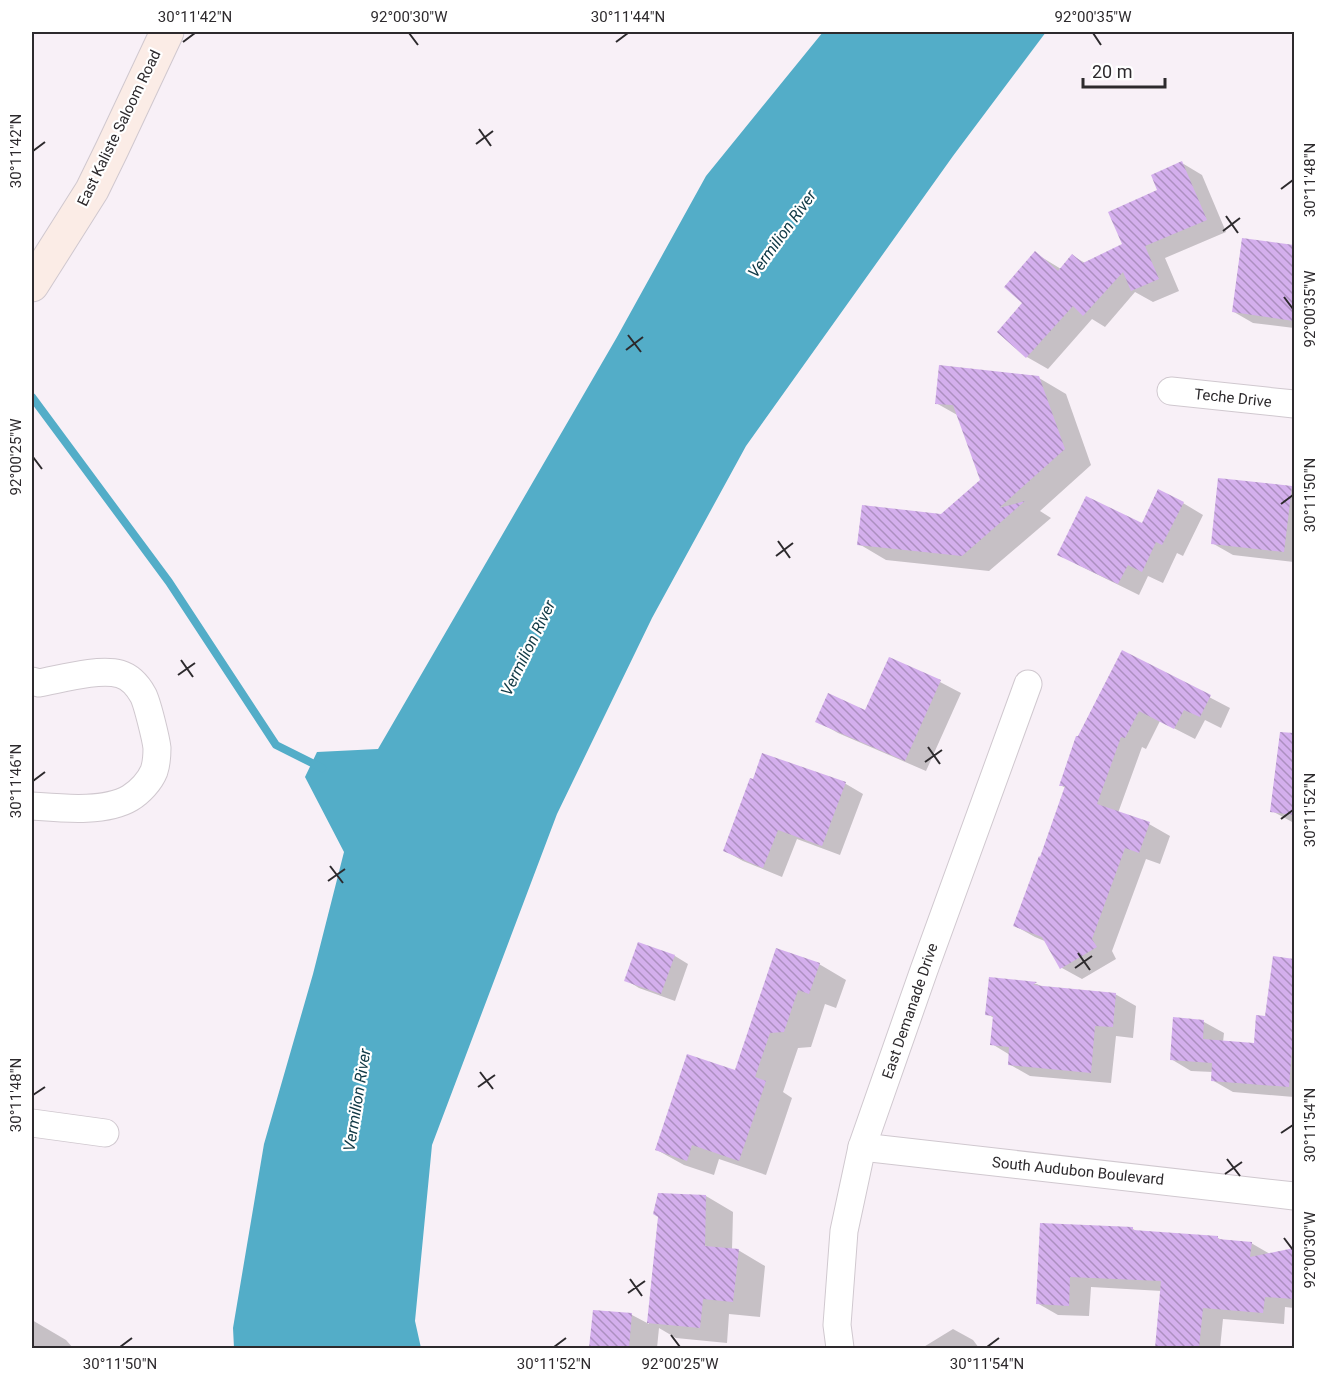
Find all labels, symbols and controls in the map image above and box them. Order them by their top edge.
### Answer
text: 30°11'42"N [158,8,232,26]
text: 92°00'30"W [371,8,447,26]
text: 30°11'44"N [591,8,665,26]
text: 92°00'35"W [1055,8,1131,26]
street label: East Kaliste Saloom Road [73,47,165,209]
scale bar [1083,51,1166,89]
text: 20 m [1092,61,1132,82]
text: 30°11'42"N [7,114,25,188]
text: 30°11'48"N [1301,143,1319,217]
water label: Vermilion River [744,186,821,281]
text: 92°00'35"W [1301,271,1319,347]
street label: Teche Drive [1193,385,1273,411]
text: 92°00'25"W [7,419,25,495]
text: 30°11'50"N [1301,458,1319,532]
water label: Vermilion River [497,597,560,699]
text: 30°11'46"N [7,744,25,818]
text: 30°11'52"N [1301,773,1319,847]
street label: East Demanade Drive [878,941,942,1081]
water label: Vermilion River [340,1047,375,1153]
text: 30°11'48"N [7,1058,25,1132]
text: 30°11'54"N [1301,1088,1319,1162]
street label: South Audubon Boulevard [991,1153,1165,1189]
text: 92°00'30"W [1301,1212,1319,1288]
text: 30°11'50"N [83,1355,157,1373]
text: 30°11'52"N [517,1355,591,1373]
text: 92°00'25"W [642,1355,718,1373]
text: 30°11'54"N [950,1355,1024,1373]

